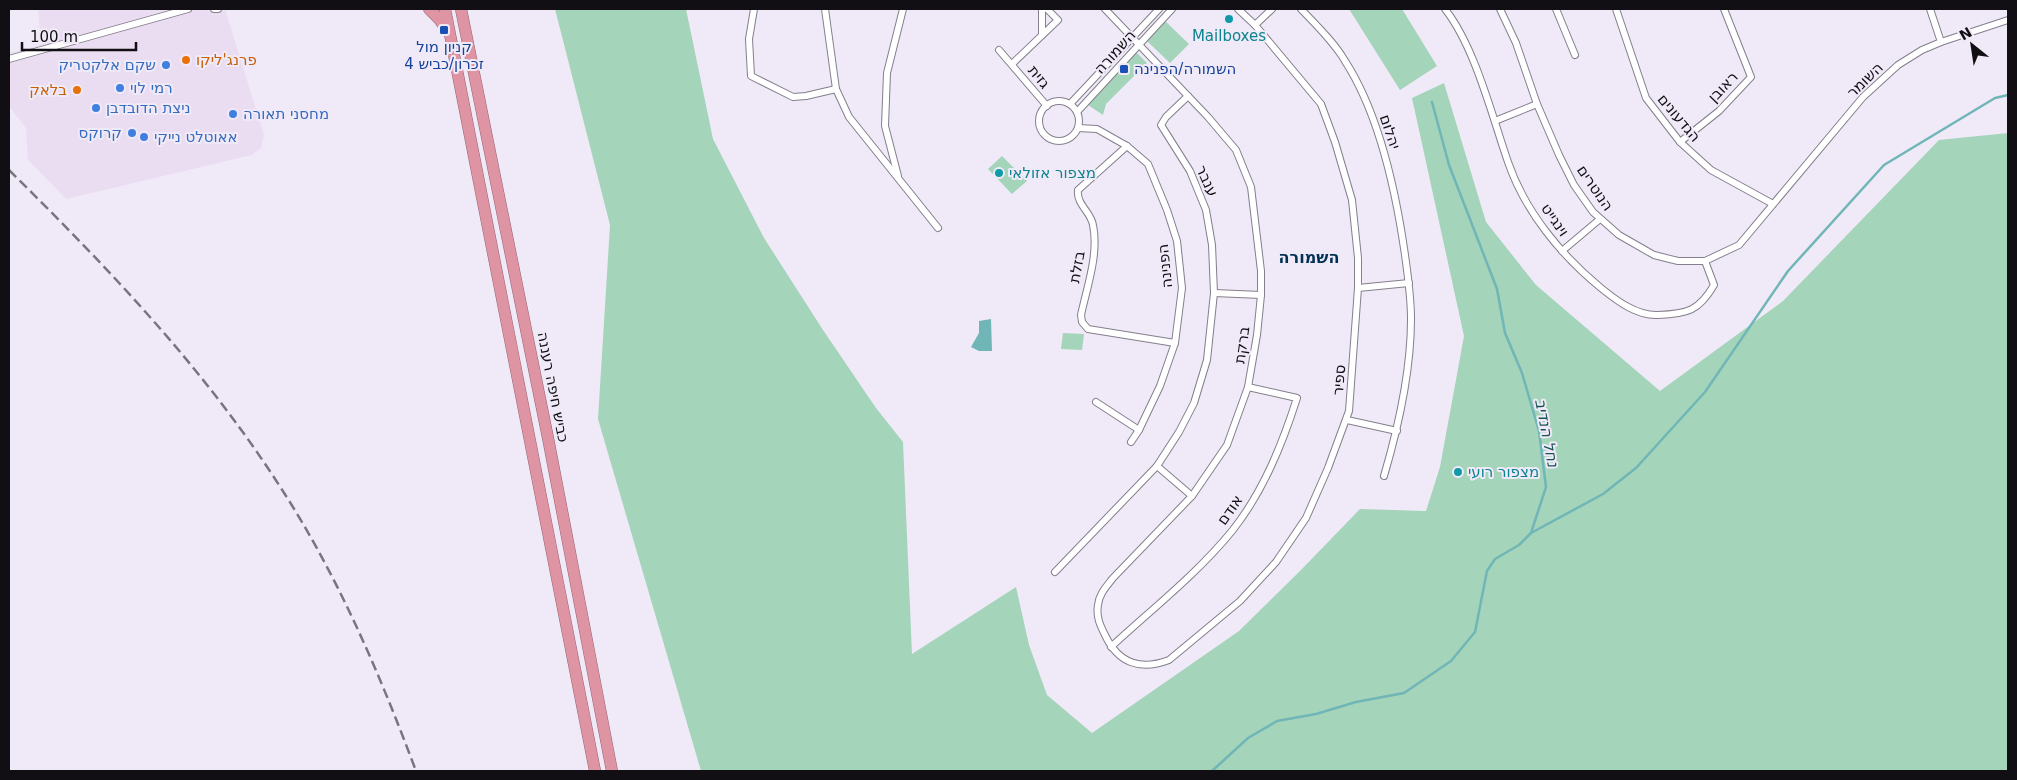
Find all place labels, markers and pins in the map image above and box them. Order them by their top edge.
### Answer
marker: Mailboxes [1223,13,1235,25]
marker: קניון מול זכרון/כביש 4 [438,24,450,36]
place label: Mailboxes [1192,27,1266,45]
place label: קניון מול זכרון/כביש 4 [404,38,484,73]
place label: פרנג'ליקו [196,51,257,69]
marker: פרנג'ליקו [180,54,192,66]
place label: שקם אלקטריק [59,56,156,74]
marker: שקם אלקטריק [160,59,172,71]
place label: השמורה/הפנינה [1134,60,1236,78]
marker: השמורה/הפנינה [1118,63,1130,75]
place label: רמי לוי [130,79,173,97]
place label: בלאק [29,81,67,99]
marker: רמי לוי [114,82,126,94]
marker: בלאק [71,84,83,96]
place label: ניצת הדובדבן [106,99,191,117]
marker: ניצת הדובדבן [90,102,102,114]
place label: מחסני תאורה [243,105,329,123]
marker: מחסני תאורה [227,108,239,120]
place label: קרוקס [78,124,122,142]
marker: קרוקס [126,127,138,139]
place label: אאוטלט נייקי [154,128,238,146]
marker: אאוטלט נייקי [138,131,150,143]
place label: מצפור אזולאי [1009,164,1096,182]
marker: מצפור אזולאי [993,167,1005,179]
place label: מצפור רועי [1468,463,1539,481]
marker: מצפור רועי [1452,466,1464,478]

